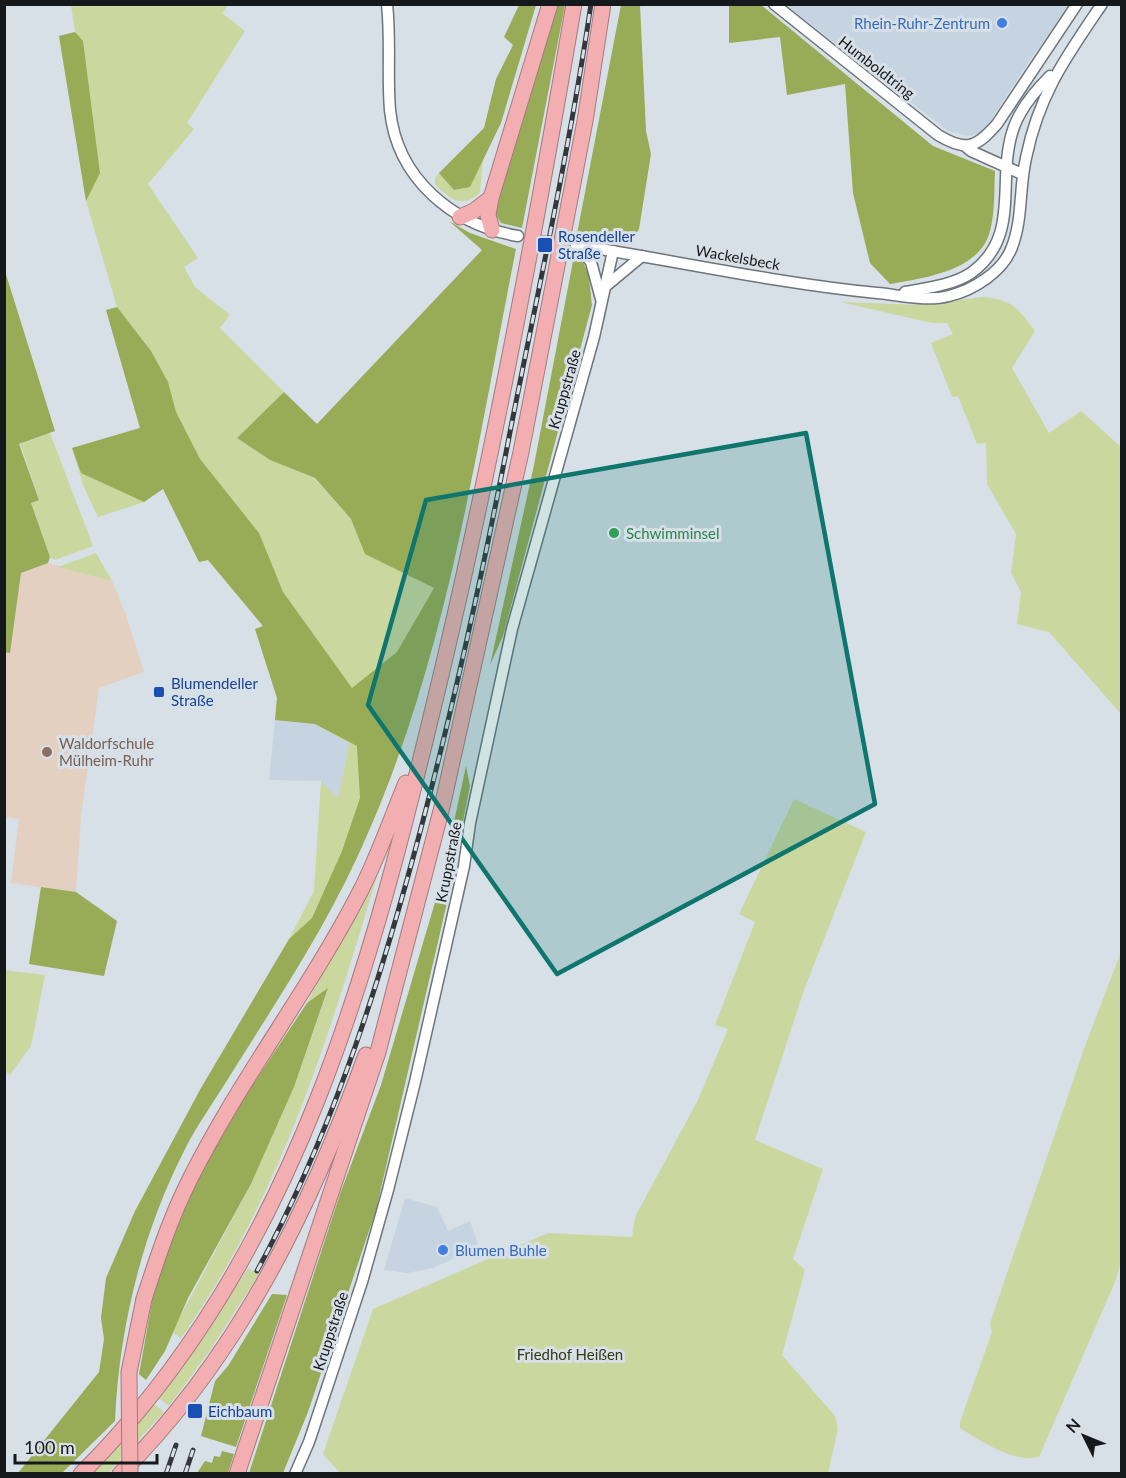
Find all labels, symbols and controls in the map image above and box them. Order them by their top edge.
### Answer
place label: Rhein-Ruhr-Zentrum [854,14,990,32]
marker: Rhein-Ruhr-Zentrum [995,16,1009,30]
street label: Humboldtring [835,32,919,102]
place label: Rosendeller Straße [558,227,636,262]
marker: Rosendeller Straße [536,236,554,254]
street label: Wackelsbeck [694,241,782,273]
street label: Kruppstraße [544,347,584,431]
place label: Schwimminsel [626,524,720,542]
marker: Schwimminsel [607,526,621,540]
place label: Blumendeller Straße [171,674,258,709]
marker: Blumendeller Straße [152,685,166,699]
place label: Waldorfschule Mülheim-Ruhr [59,734,154,769]
marker: Waldorfschule Mülheim-Ruhr [40,745,54,759]
street label: Kruppstraße [431,820,465,904]
place label: Blumen Buhle [455,1241,547,1259]
marker: Blumen Buhle [436,1243,450,1257]
street label: Kruppstraße [309,1289,351,1373]
park label: Friedhof Heißen [517,1345,623,1363]
marker: Eichbaum [186,1402,204,1420]
place label: Eichbaum [208,1402,272,1420]
north arrow [1054,1406,1114,1466]
text: N [1062,1414,1084,1436]
scale bar [15,1427,158,1465]
text: 100 m [24,1436,75,1458]

